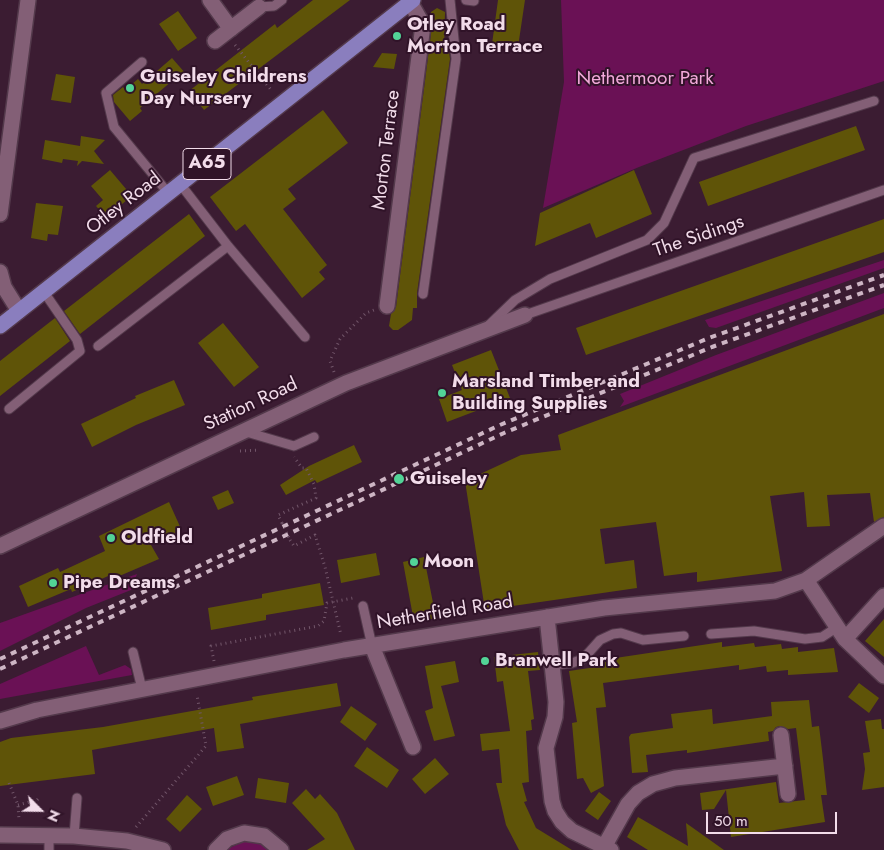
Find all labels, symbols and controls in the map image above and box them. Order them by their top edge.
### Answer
place label: Otley Road Morton Terrace [407,14,543,58]
marker: Otley Road Morton Terrace [391,30,403,42]
place label: Guiseley Childrens Day Nursery [140,66,307,110]
park label: Nethermoor Park [577,68,713,90]
marker: Guiseley Childrens Day Nursery [124,82,136,94]
street label: Morton Terrace [368,89,406,211]
road number: A65 [183,148,231,180]
street label: Otley Road [82,168,166,240]
street label: The Sidings [651,211,747,263]
place label: Marsland Timber and Building Supplies [452,371,640,415]
street label: Station Road [201,373,301,437]
marker: Marsland Timber and Building Supplies [436,387,448,399]
place label: Guiseley [410,468,487,490]
marker: Guiseley [392,472,406,486]
place label: Oldfield [121,527,193,549]
marker: Oldfield [105,532,117,544]
place label: Moon [424,551,474,573]
marker: Moon [408,556,420,568]
place label: Pipe Dreams [63,572,175,594]
marker: Pipe Dreams [47,577,59,589]
street label: Netherfield Road [375,591,515,635]
place label: Branwell Park [495,650,618,672]
marker: Branwell Park [479,655,491,667]
north arrow [15,785,65,835]
scale bar [709,802,840,834]
text: N [42,807,65,825]
text: 50 m [714,810,748,832]

